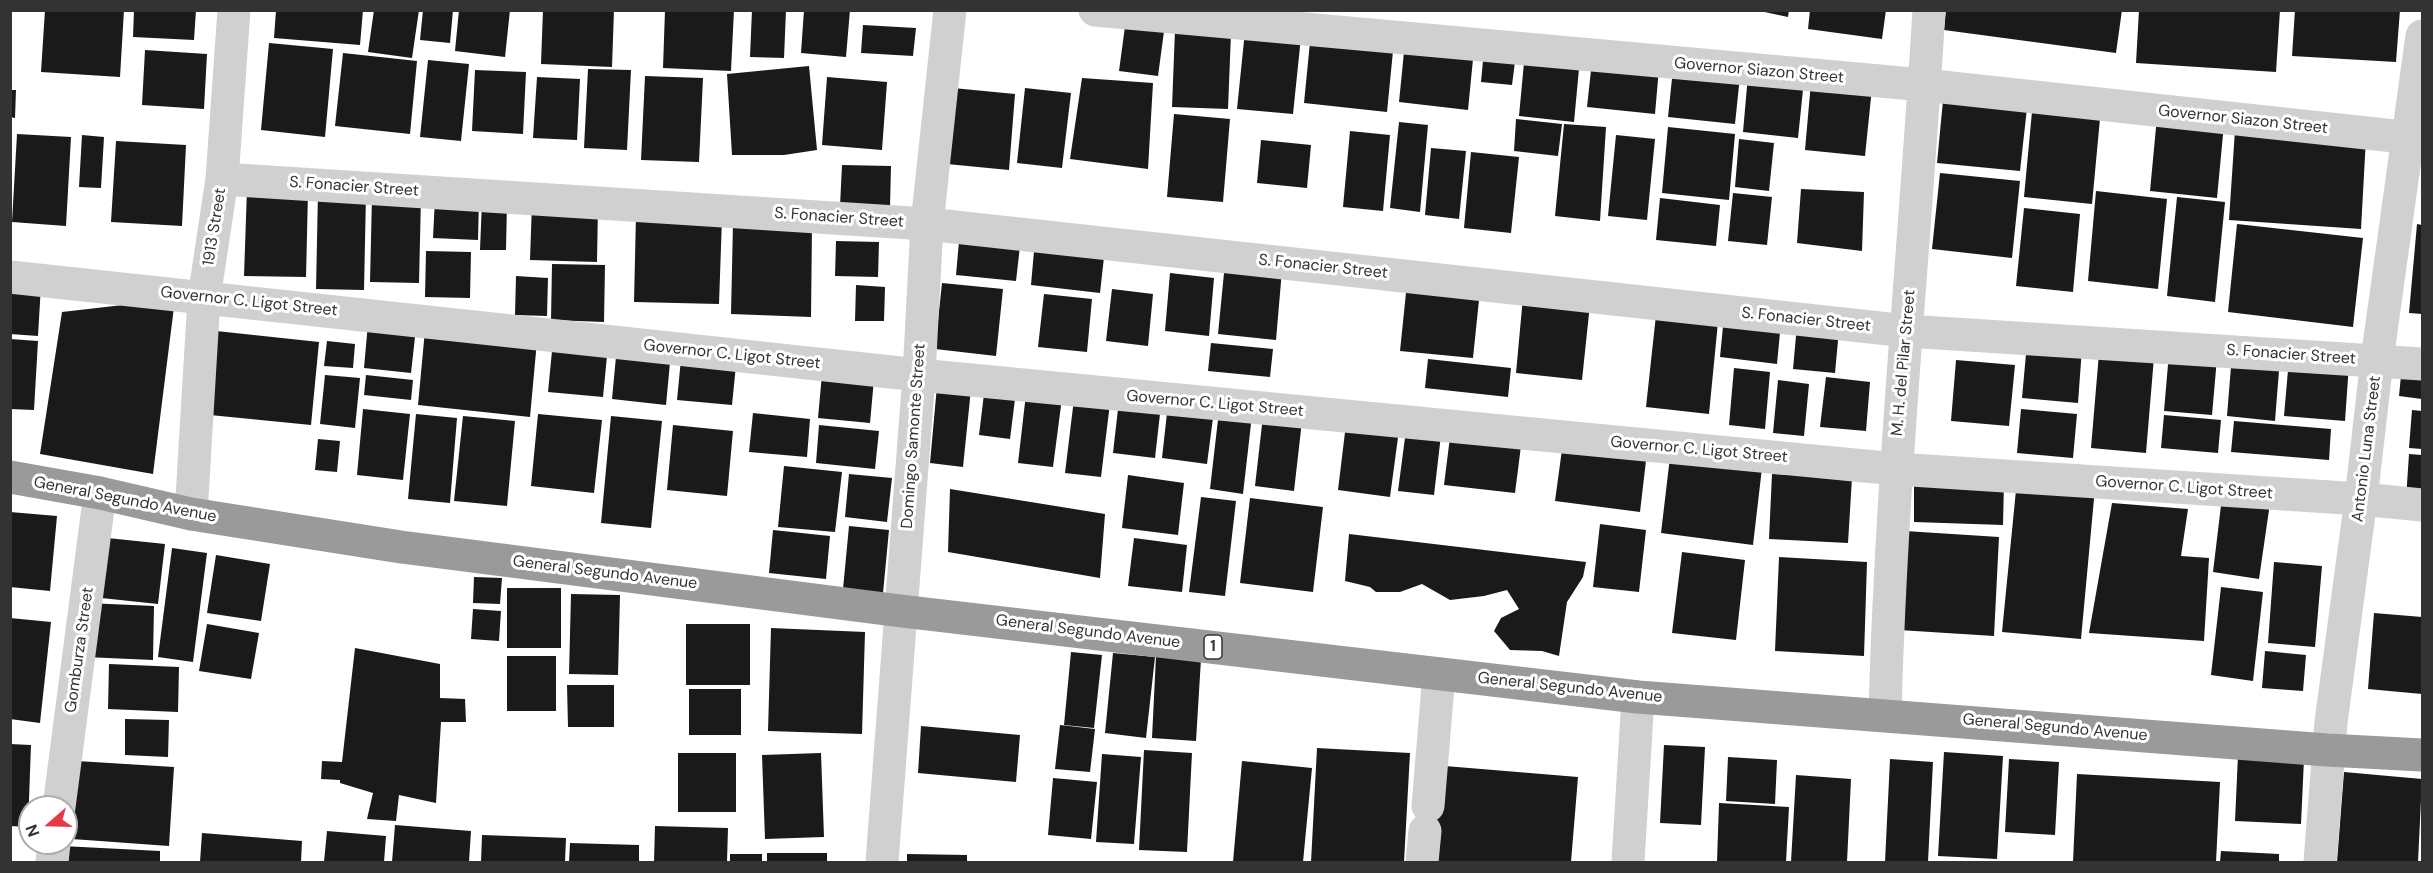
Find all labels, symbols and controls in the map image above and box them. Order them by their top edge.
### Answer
street label: Governor Siazon Street [1673,54,1845,88]
street label: Governor Siazon Street [2157,102,2329,138]
street label: S. Fonacier Street [289,173,419,201]
street label: 1913 Street [199,187,231,267]
street label: S. Fonacier Street [774,204,904,232]
street label: S. Fonacier Street [1257,251,1389,283]
street label: Governor C. Ligot Street [160,283,338,321]
street label: M. H. del Pilar Street [1888,289,1920,437]
street label: S. Fonacier Street [1740,304,1872,336]
street label: Governor C. Ligot Street [643,336,821,374]
street label: S. Fonacier Street [2226,341,2356,369]
street label: Domingo Samonte Street [898,343,930,529]
street label: Antonio Luna Street [2349,375,2385,523]
street label: Governor C. Ligot Street [1126,387,1304,421]
street label: Governor C. Ligot Street [1610,433,1788,467]
street label: Governor C. Ligot Street [2095,472,2273,504]
street label: General Segundo Avenue [32,473,218,527]
street label: General Segundo Avenue [512,552,698,594]
street label: Gomburza Street [62,586,98,714]
street label: General Segundo Avenue [995,611,1181,653]
road number: 1 [1204,635,1222,659]
street label: General Segundo Avenue [1477,669,1663,707]
street label: General Segundo Avenue [1962,710,2148,746]
north arrow [18,795,78,855]
text: N [21,822,44,840]

